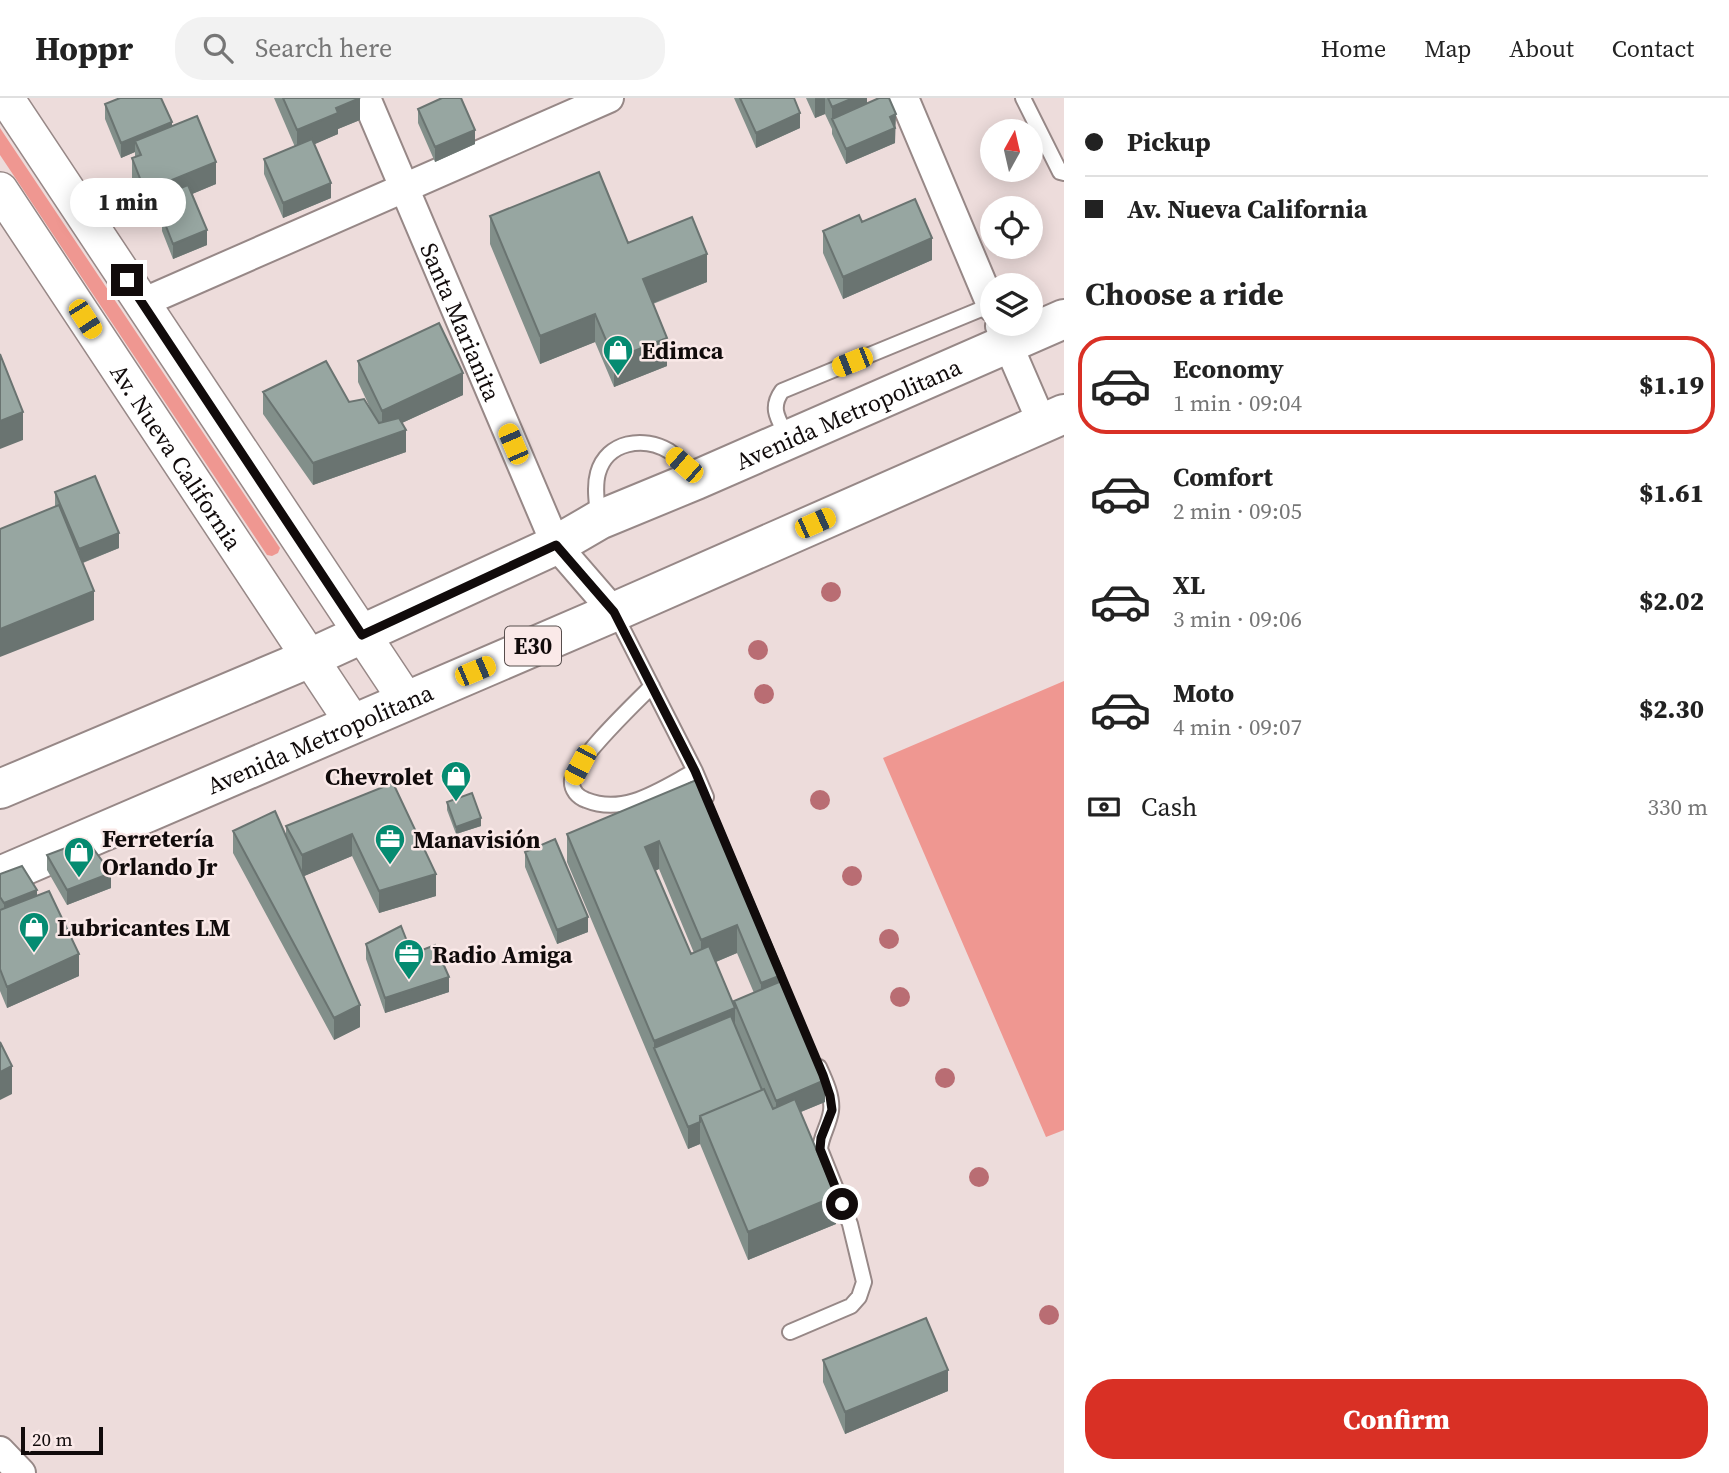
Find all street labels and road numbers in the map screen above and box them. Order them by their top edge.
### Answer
street label: Santa Marianita [413,237,510,407]
street label: Avenida Metropolitana [730,349,967,477]
street label: Av. Nueva California [103,357,251,557]
road number: E30 [505,626,561,666]
street label: Avenida Metropolitana [201,675,439,802]

